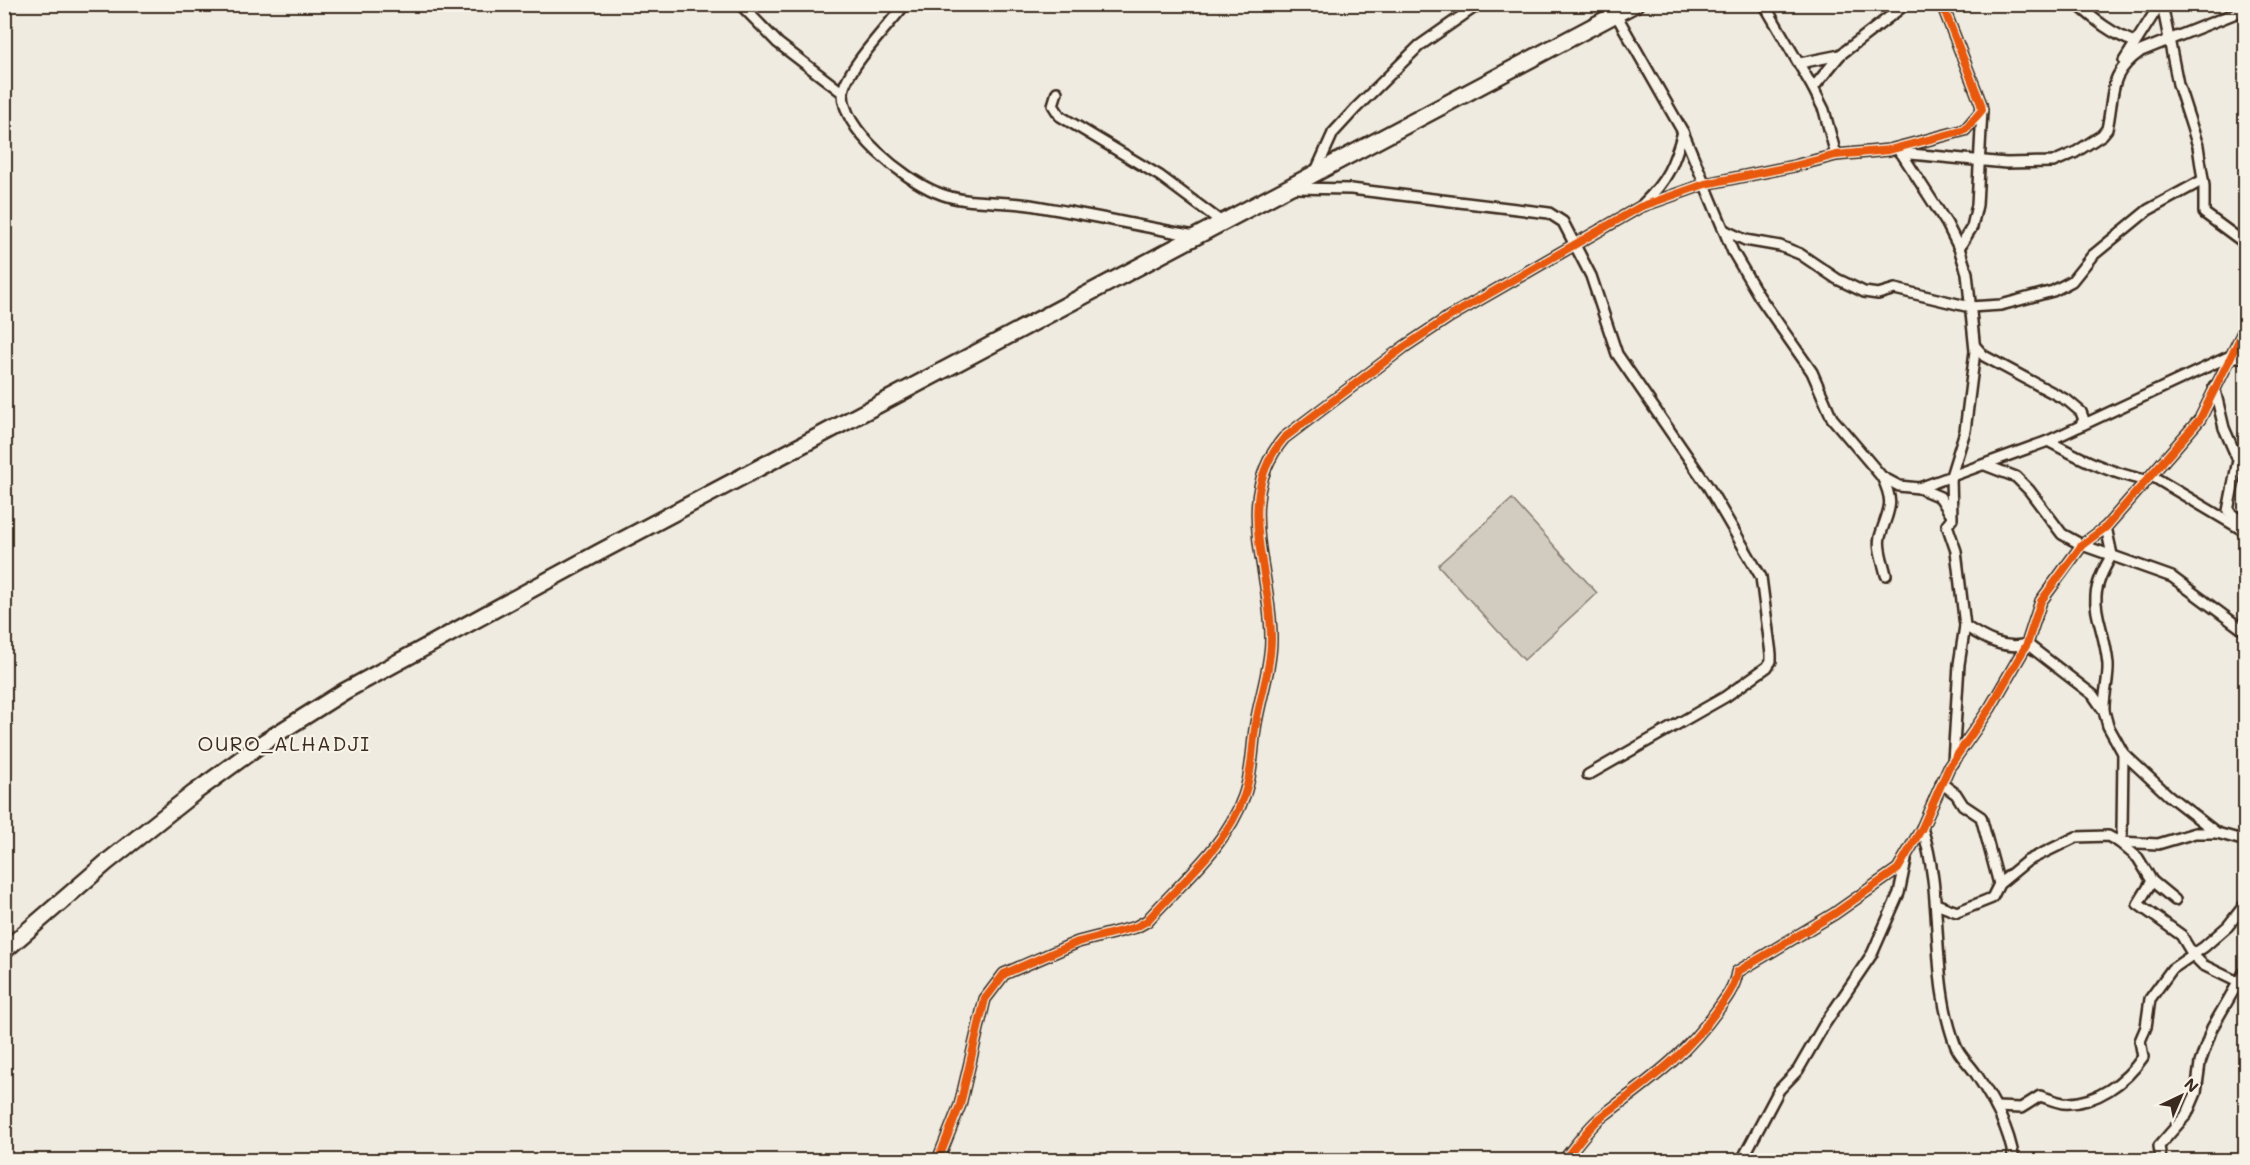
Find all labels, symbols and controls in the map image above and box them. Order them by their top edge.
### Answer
district label: OURO_ALHADJI [198,730,370,756]
north arrow [2151,1066,2211,1126]
text: N [2180,1073,2203,1097]

